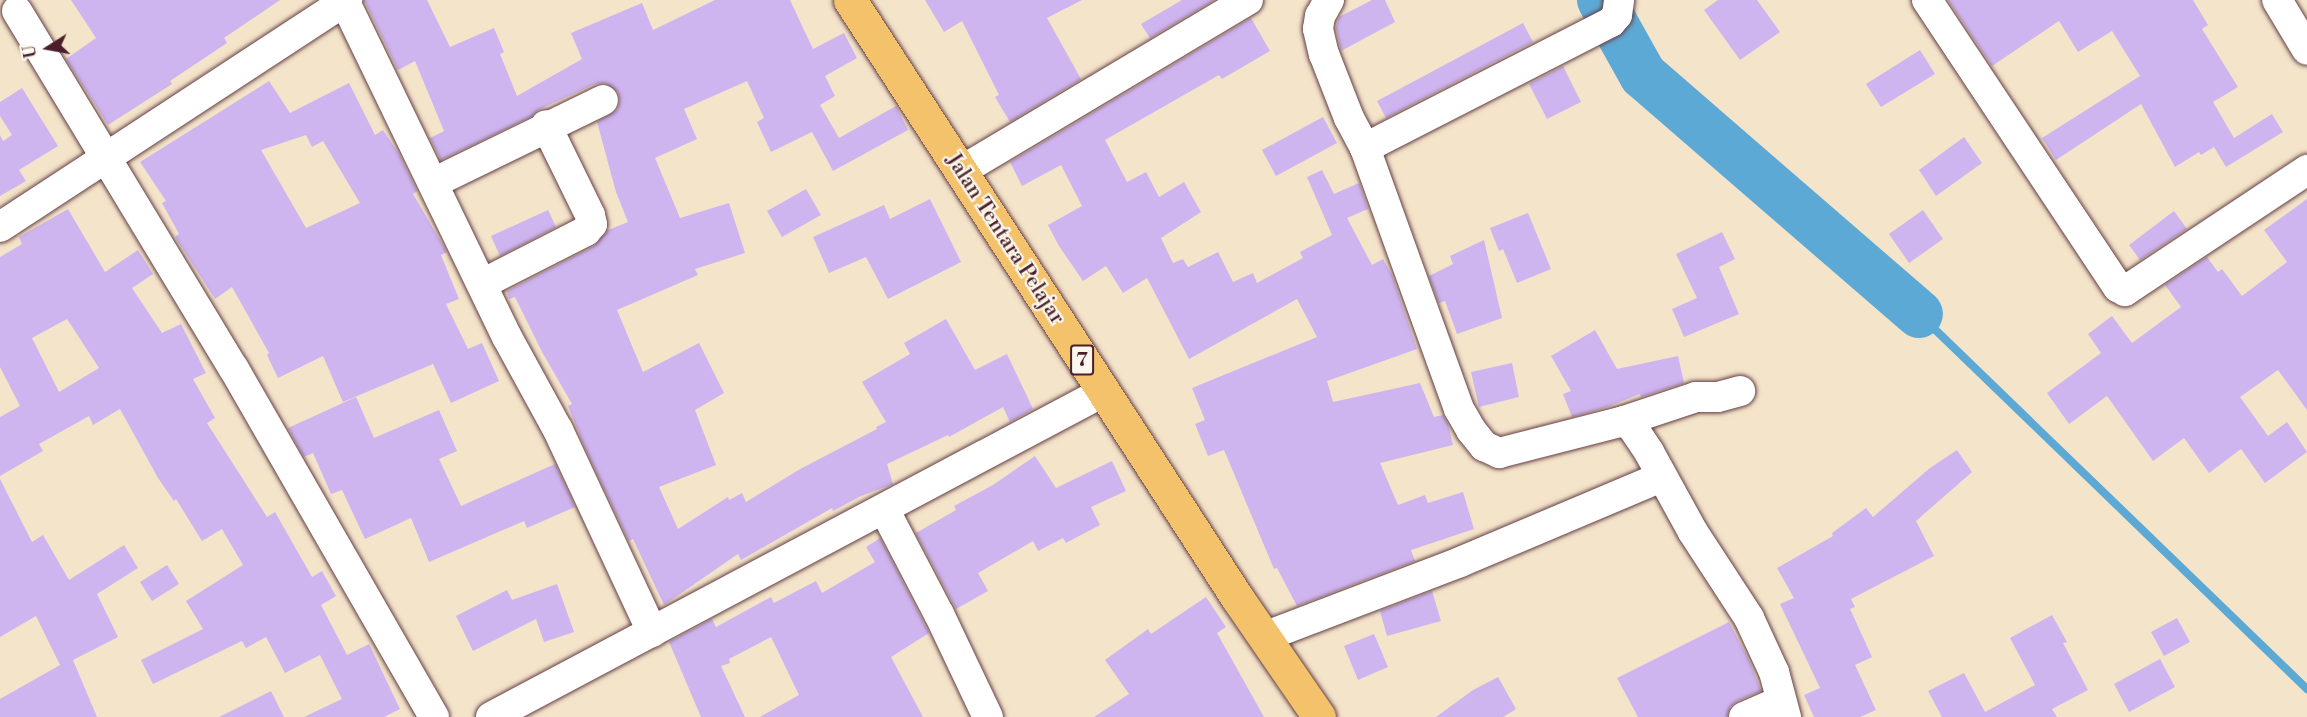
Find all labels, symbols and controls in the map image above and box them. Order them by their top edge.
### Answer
north arrow [18,18,78,78]
text: U [19,43,41,59]
street label: Jalan Tentara Pelajar [940,149,1070,329]
road number: 7 [1070,343,1094,377]

